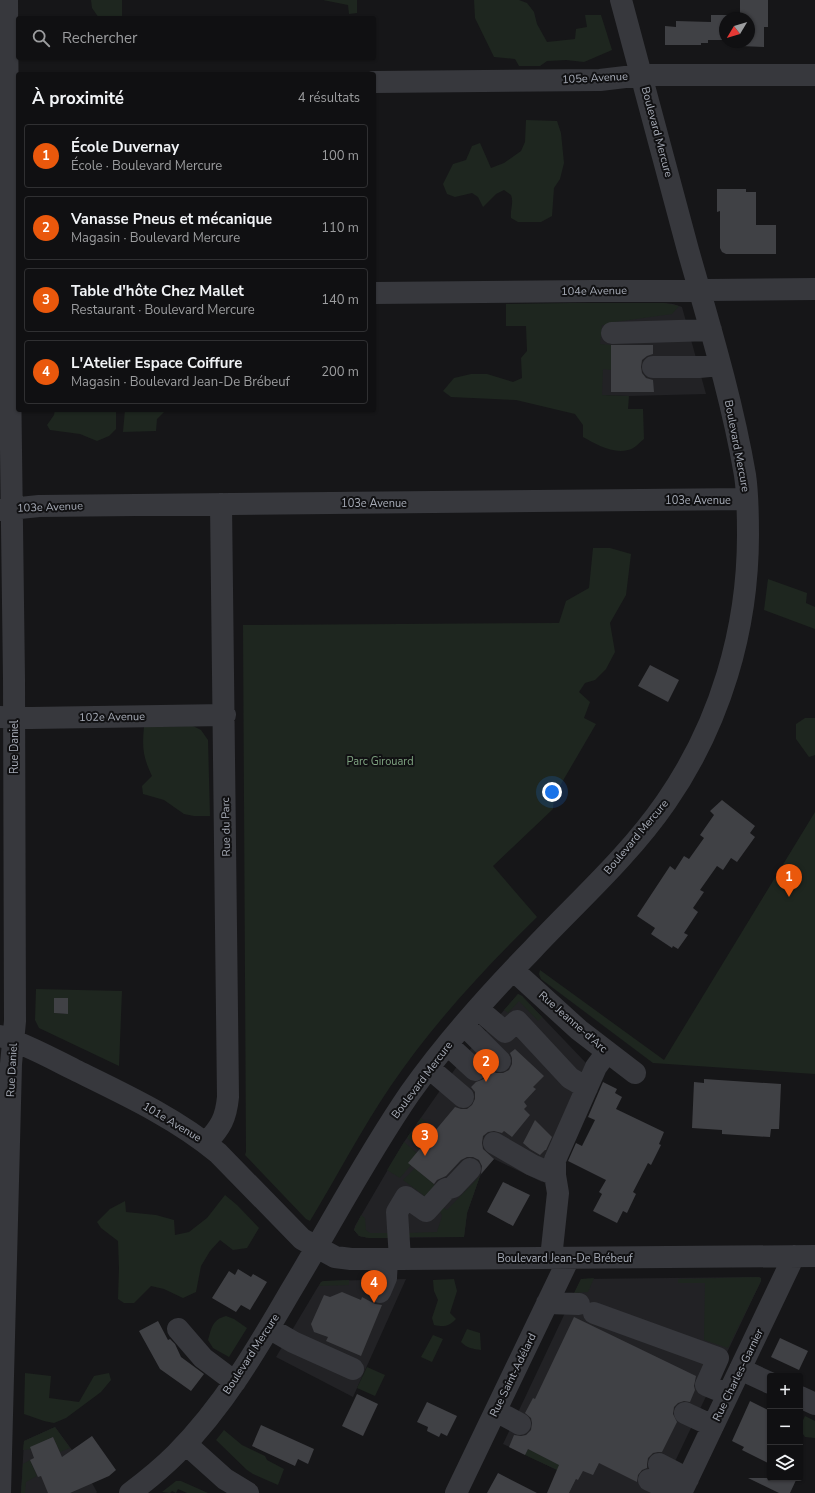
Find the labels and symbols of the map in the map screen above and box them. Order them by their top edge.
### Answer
north arrow [719,12,755,48]
street label: 105e Avenue [562,69,628,87]
street label: Boulevard Mercure [638,85,676,179]
street label: 104e Avenue [561,283,627,299]
street label: Boulevard Mercure [721,399,753,493]
street label: 103e Avenue [665,493,731,508]
street label: 103e Avenue [341,496,407,511]
street label: 103e Avenue [17,498,83,516]
street label: 102e Avenue [79,709,145,725]
street label: Rue Daniel [7,719,22,774]
park label: Parc Girouard [346,754,414,769]
your location [542,782,562,802]
street label: Boulevard Mercure [600,796,672,878]
street label: Rue du Parc [218,797,234,857]
pin: 1 [776,864,802,897]
street label: Rue Jeanne-d'Arc [535,988,611,1056]
street label: Boulevard Mercure [388,1038,456,1122]
street label: Rue Daniel [3,1042,21,1097]
pin: 2 [473,1049,499,1082]
street label: 101e Avenue [140,1099,204,1145]
pin: 3 [412,1123,438,1156]
street label: Boulevard Jean-De Brébeuf [497,1251,633,1266]
pin: 4 [361,1270,387,1303]
street label: Boulevard Mercure [219,1311,283,1397]
street label: Rue Charles-Garnier [709,1326,767,1424]
street label: Rue Saint-Adélard [486,1331,540,1419]

